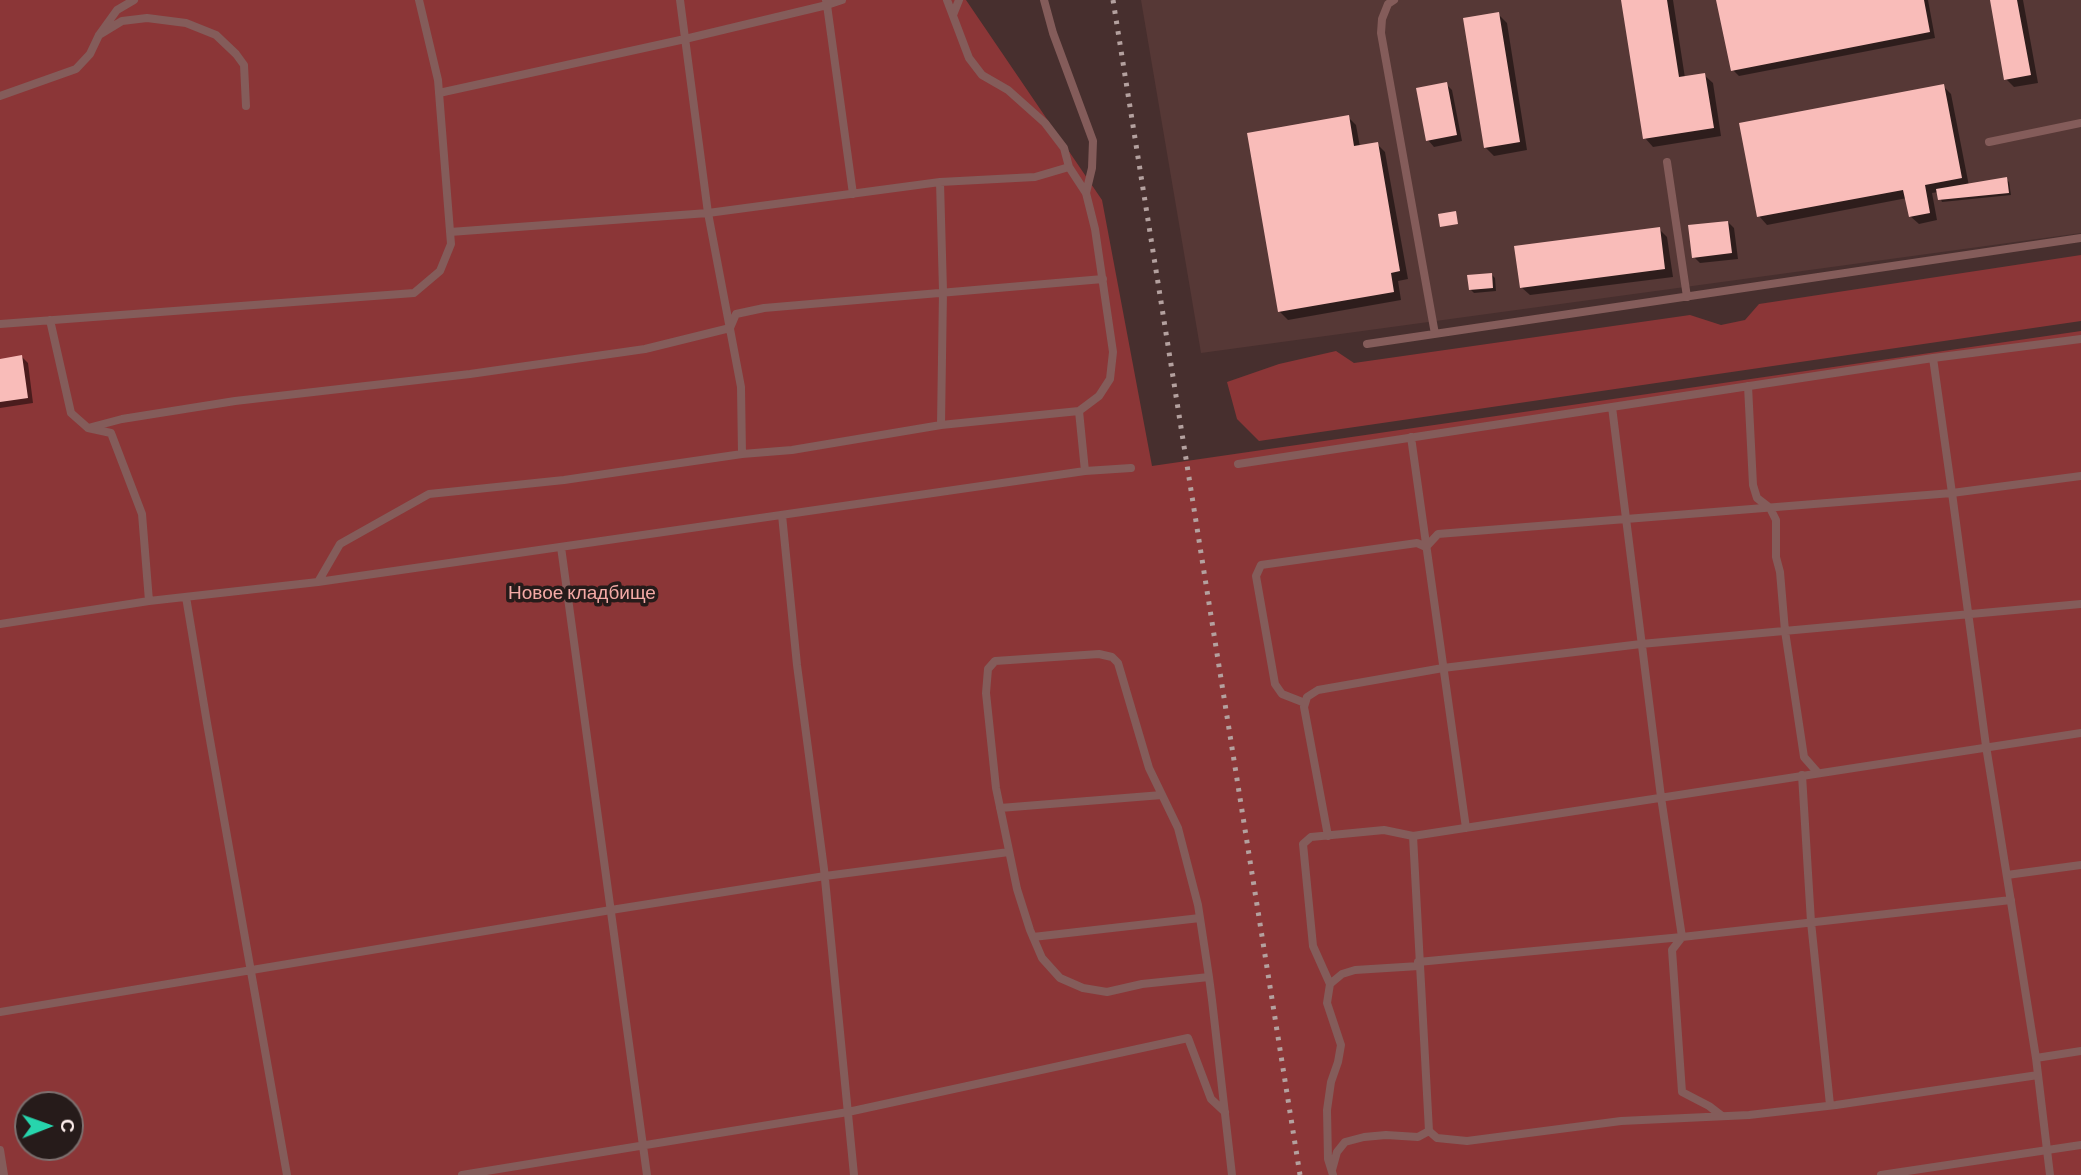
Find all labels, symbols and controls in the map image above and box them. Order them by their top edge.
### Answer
park label: Новое кладбище [508,582,656,604]
north arrow [14,1091,84,1161]
text: С [57,1119,80,1133]

